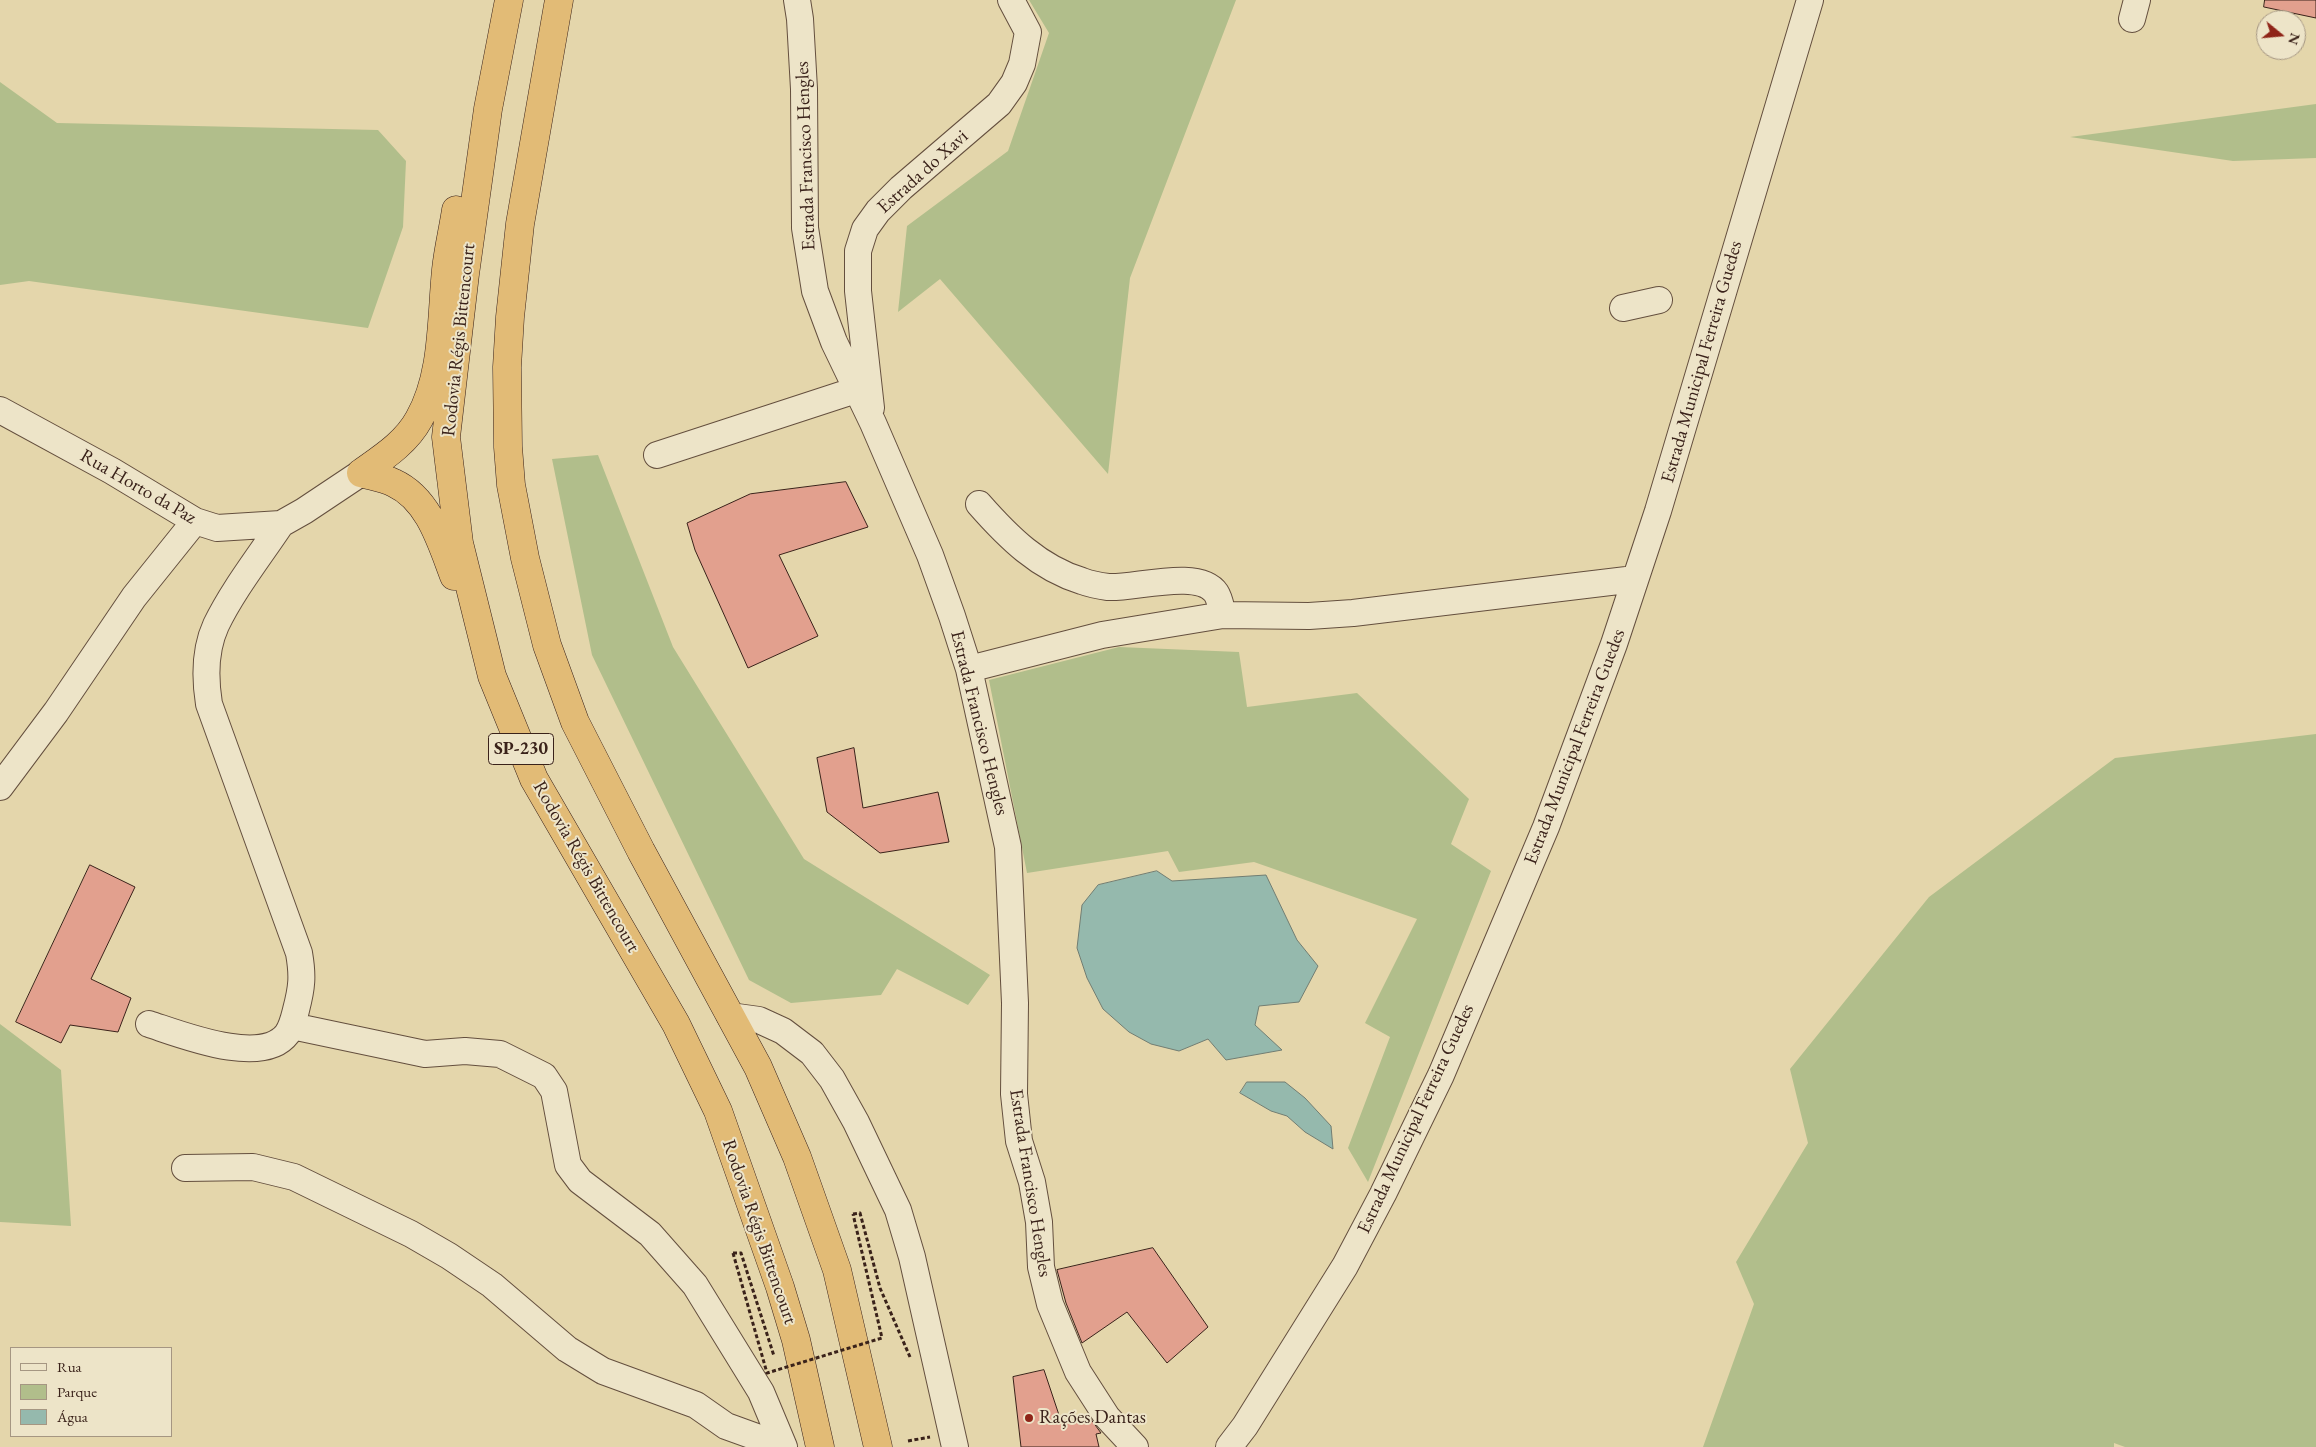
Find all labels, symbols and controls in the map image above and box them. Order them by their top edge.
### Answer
north arrow [2256,10,2306,60]
text: N [2284,31,2305,47]
street label: Estrada Francisco Hengles [791,61,821,251]
street label: Estrada do Xavi [873,125,973,219]
street label: Estrada Municipal Ferreira Guedes [1656,238,1748,486]
street label: Rodovia Régis Bittencourt [438,242,480,438]
street label: Rua Horto da Paz [76,445,200,529]
street label: Estrada Municipal Ferreira Guedes [1519,626,1631,868]
street label: Estrada Francisco Hengles [945,628,1013,818]
road number: SP-230 [488,734,554,764]
street label: Rodovia Régis Bittencourt [528,777,644,957]
street label: Estrada Municipal Ferreira Guedes [1353,1001,1479,1237]
street label: Estrada Francisco Hengles [1004,1088,1056,1278]
street label: Rodovia Régis Bittencourt [717,1137,801,1327]
legend [10,1347,172,1437]
text: Rua [57,1357,82,1376]
text: Parque [57,1382,97,1401]
text: Água [57,1407,88,1426]
place label: Rações Dantas [1039,1407,1146,1429]
marker: Rações Dantas [1023,1412,1035,1424]

